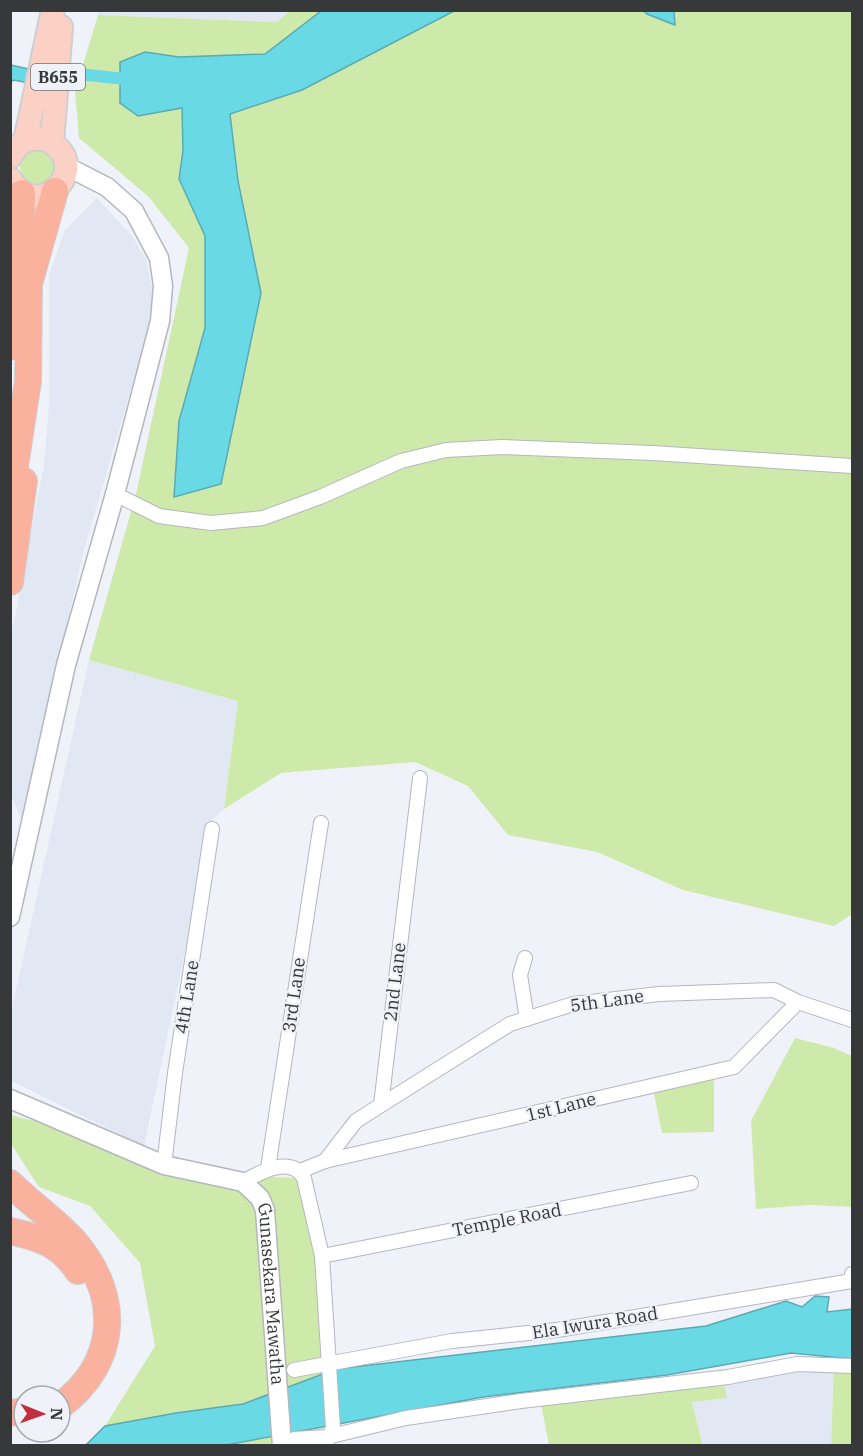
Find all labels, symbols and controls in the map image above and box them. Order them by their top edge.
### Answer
road number: B655 [31,64,85,90]
street label: 2nd Lane [378,941,411,1023]
street label: 3rd Lane [277,956,310,1034]
street label: 4th Lane [169,958,204,1035]
street label: 5th Lane [569,984,645,1017]
street label: 1st Lane [523,1087,598,1126]
street label: Temple Road [450,1198,564,1241]
street label: Gunasekara Mawatha [252,1199,290,1386]
street label: Ela Iwura Road [530,1301,660,1344]
north arrow [12,1384,72,1444]
text: N [47,1408,67,1421]

